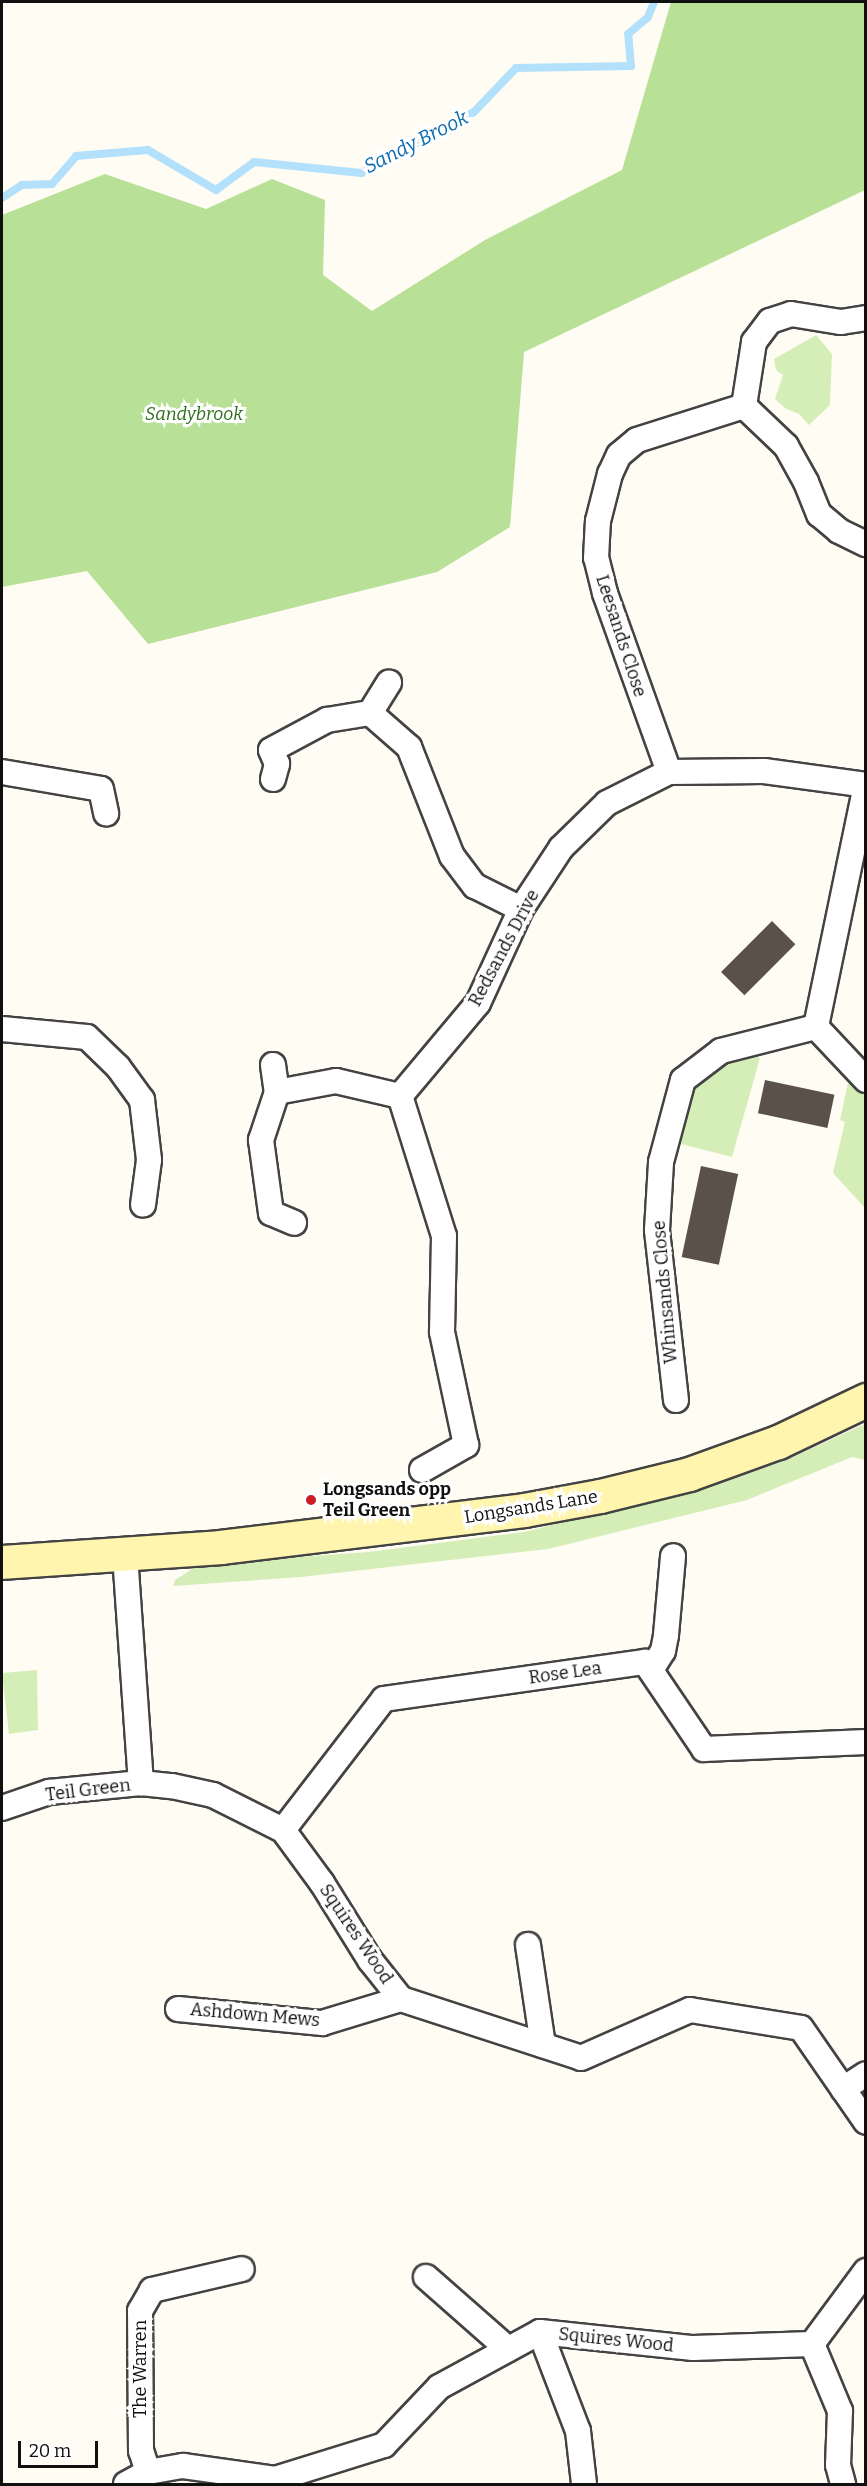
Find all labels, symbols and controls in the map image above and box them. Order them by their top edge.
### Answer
water label: Sandy Brook [360,105,472,179]
park label: Sandybrook [145,403,243,425]
street label: Leesands Close [591,572,651,700]
street label: Redsands Drive [464,886,544,1010]
street label: Whinsands Close [648,1219,682,1365]
place label: Longsands opp Teil Green [323,1479,451,1522]
street label: Longsands Lane [463,1486,599,1528]
marker: Longsands opp Teil Green [304,1493,318,1507]
street label: Rose Lea [527,1657,603,1689]
street label: Teil Green [44,1774,132,1806]
street label: Squires Wood [315,1880,397,1988]
street label: Ashdown Mews [189,1999,321,2031]
street label: The Warren [129,2320,151,2418]
street label: Squires Wood [557,2323,675,2357]
scale bar [21,2429,100,2467]
text: 20 m [29,2440,71,2462]

